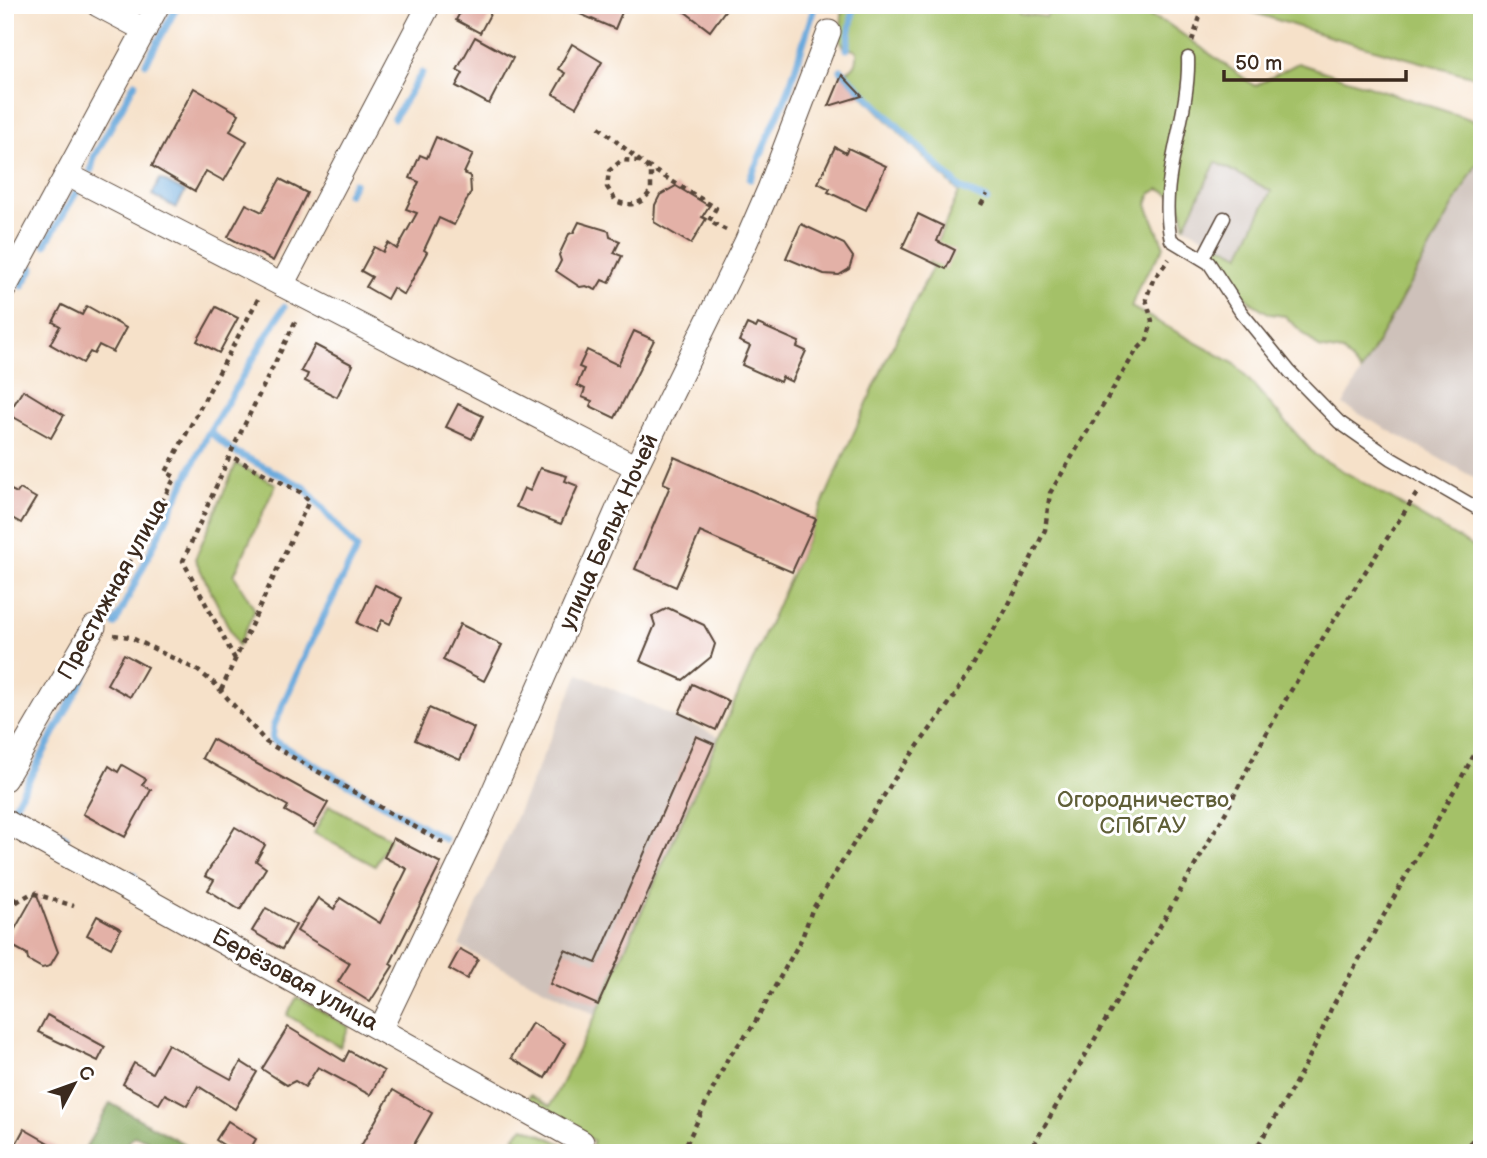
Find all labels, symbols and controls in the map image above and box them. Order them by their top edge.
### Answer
scale bar [1224,38,1406,82]
text: 50 m [1235,51,1282,76]
street label: улица Белых Ночей [553,430,665,634]
street label: Престижная улица [52,493,175,685]
park label: Огородничество СПбГАУ [1057,786,1229,840]
street label: Берёзовая улица [207,923,383,1037]
north arrow [38,1050,108,1120]
text: С [73,1061,99,1086]

